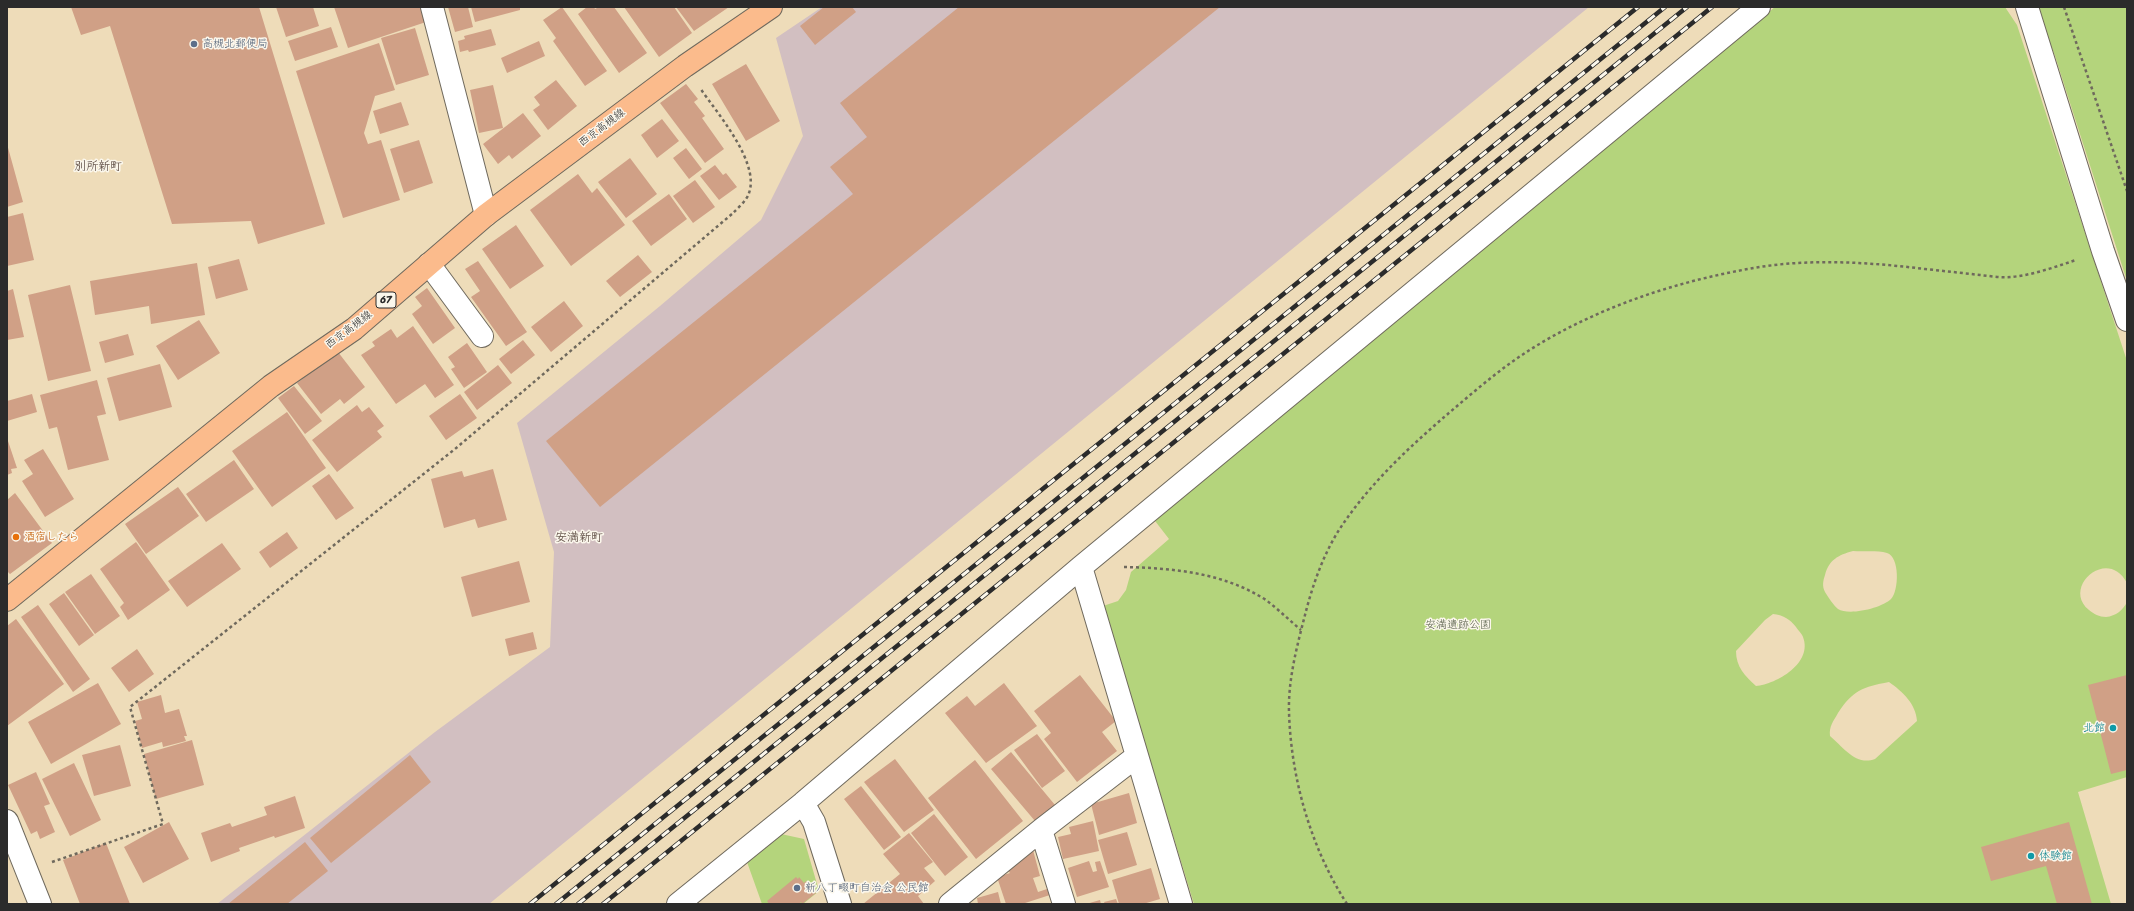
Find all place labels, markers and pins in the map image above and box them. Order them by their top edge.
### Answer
place label: 高槻北郵便局 [202,37,268,51]
marker: 高槻北郵便局 [189,39,199,49]
place label: 酒宿したら [24,530,79,544]
marker: 酒宿したら [11,532,21,542]
place label: 北館 [2083,721,2105,735]
marker: 北館 [2108,723,2118,733]
place label: 体験館 [2039,849,2072,863]
marker: 体験館 [2026,851,2036,861]
place label: 新八丁畷町自治会 公民館 [805,881,929,895]
marker: 新八丁畷町自治会 公民館 [792,883,802,893]

